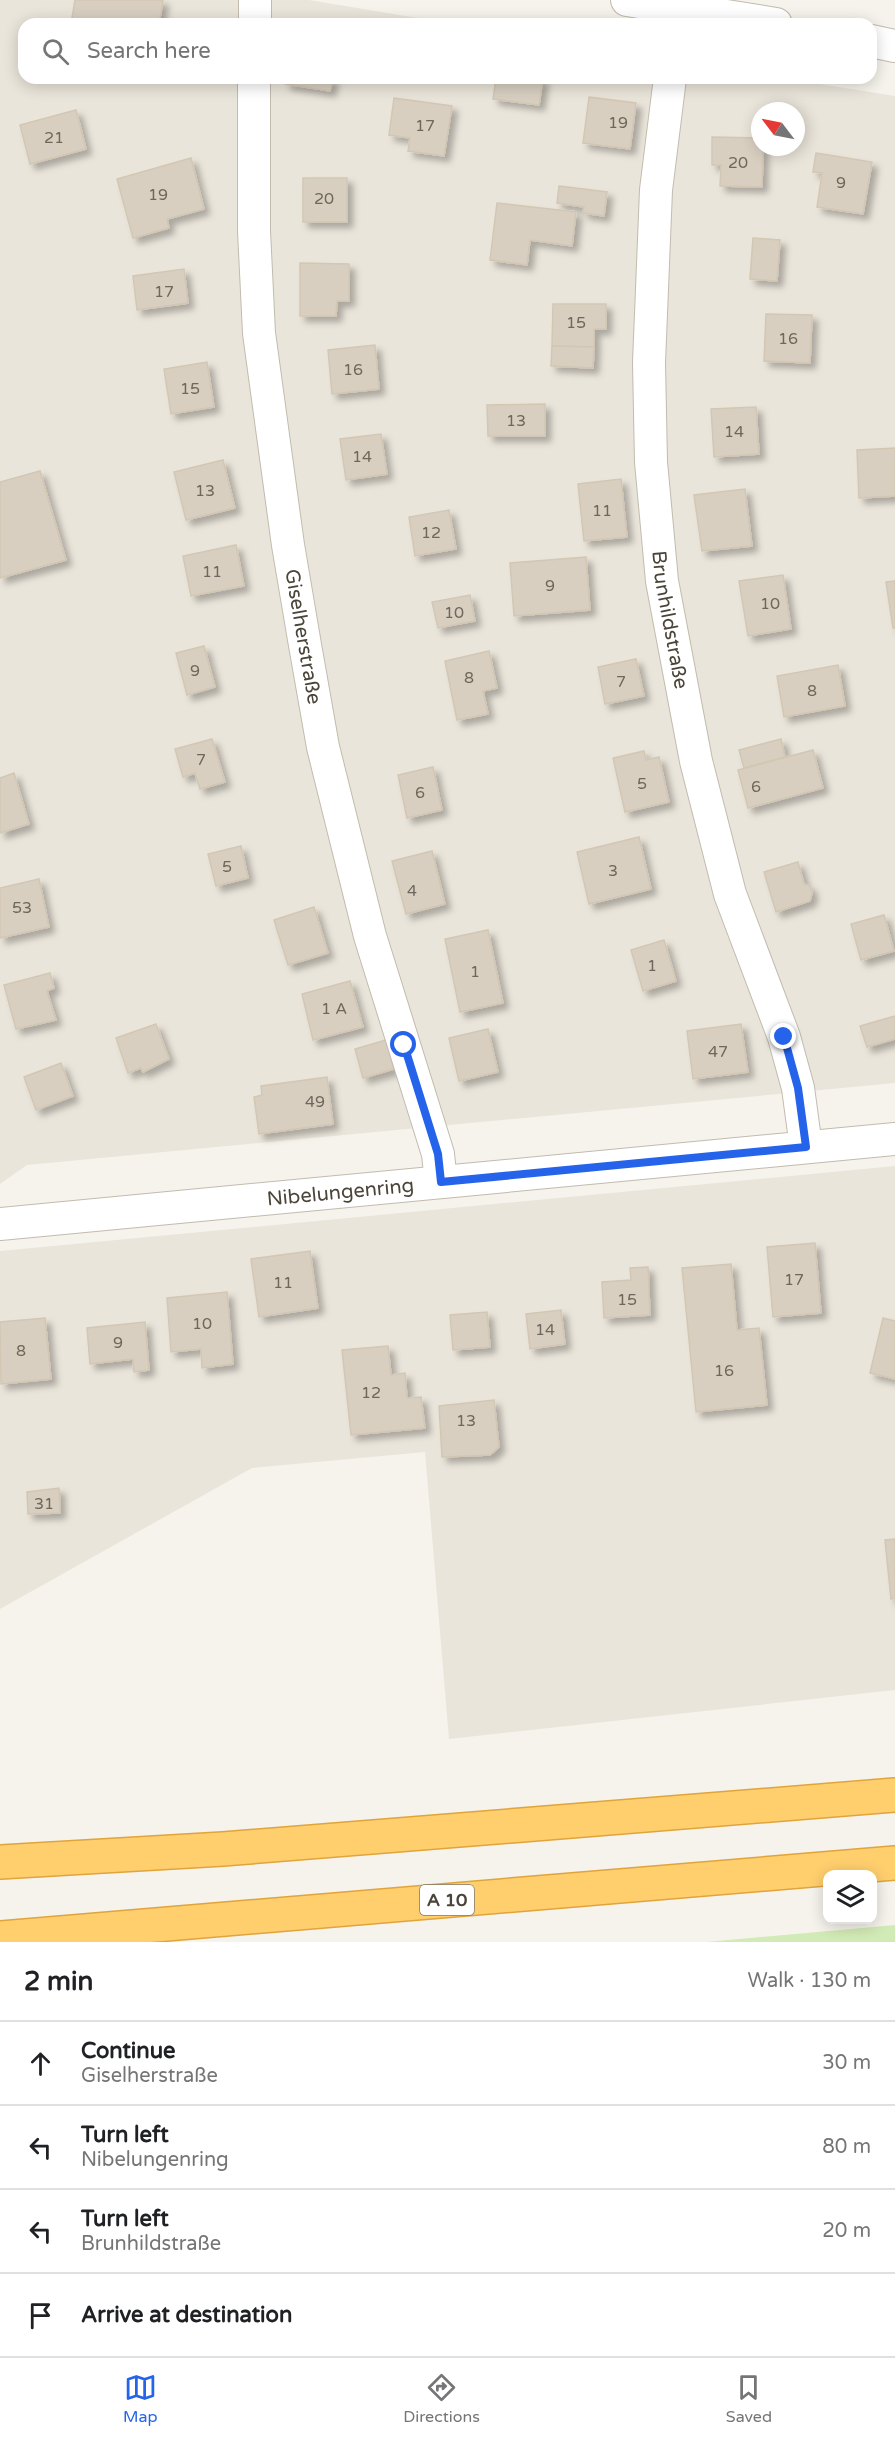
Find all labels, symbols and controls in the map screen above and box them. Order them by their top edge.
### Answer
search box [18,18,877,84]
icon: search [39,35,72,68]
text: Search here [87,38,211,64]
north arrow [751,102,805,156]
house number: 19 [608,113,628,133]
house number: 17 [415,116,435,136]
house number: 21 [44,128,64,148]
house number: 20 [728,153,748,173]
house number: 9 [836,173,846,193]
house number: 19 [148,185,168,205]
house number: 20 [314,189,334,209]
house number: 17 [154,282,174,302]
house number: 15 [566,313,586,333]
house number: 16 [778,329,798,349]
house number: 16 [343,360,363,380]
house number: 15 [180,379,200,399]
house number: 13 [506,411,526,431]
house number: 14 [724,422,744,442]
house number: 14 [352,447,372,467]
house number: 13 [195,481,215,501]
house number: 11 [592,501,612,521]
house number: 12 [421,523,441,543]
street label: Brunhildstraße [646,549,693,691]
house number: 11 [202,562,222,582]
street label: Giselherstraße [279,567,326,706]
house number: 9 [545,576,555,596]
house number: 10 [760,594,780,614]
house number: 10 [444,603,464,623]
house number: 9 [190,661,200,681]
house number: 8 [464,668,474,688]
house number: 7 [616,672,626,692]
house number: 8 [807,681,817,701]
house number: 7 [196,750,206,770]
house number: 5 [637,774,647,794]
house number: 6 [751,777,761,797]
house number: 6 [415,783,425,803]
house number: 5 [222,857,232,877]
house number: 3 [608,861,618,881]
house number: 4 [407,881,417,901]
house number: 53 [12,898,32,918]
house number: 1 [647,956,657,976]
house number: 1 [470,962,480,982]
house number: 1 A [321,999,347,1019]
route end [770,1023,796,1049]
route start [390,1031,416,1057]
house number: 47 [708,1042,728,1062]
house number: 49 [305,1092,325,1112]
street label: Nibelungenring [266,1174,415,1212]
house number: 17 [784,1270,804,1290]
house number: 11 [273,1273,293,1293]
house number: 15 [617,1290,637,1310]
house number: 10 [192,1314,212,1334]
house number: 14 [535,1320,555,1340]
house number: 9 [113,1333,123,1353]
house number: 8 [16,1341,26,1361]
house number: 16 [714,1361,734,1381]
house number: 12 [361,1383,381,1403]
house number: 13 [456,1411,476,1431]
house number: 31 [34,1494,54,1514]
map controls [823,1870,877,1924]
button: layers [823,1870,877,1924]
road number: A 10 [420,1885,474,1915]
text: 2 min [24,1966,93,1997]
text: Walk · 130 m [748,1969,871,1993]
text: Continue [81,2038,176,2064]
icon: ahead [24,2047,57,2080]
text: 30 m [822,2051,871,2075]
text: Giselherstraße [81,2064,218,2088]
text: Turn left [81,2122,169,2148]
icon: left [24,2131,57,2164]
text: 80 m [822,2135,871,2159]
text: Nibelungenring [81,2148,229,2172]
text: Turn left [81,2206,169,2232]
icon: left [24,2215,57,2248]
text: 20 m [822,2219,871,2243]
text: Brunhildstraße [81,2232,221,2256]
icon: arrive [24,2299,57,2332]
text: Arrive at destination [81,2302,292,2328]
tab: Map [123,2371,157,2427]
tab: Directions [403,2371,480,2427]
tab: Saved [726,2371,772,2427]

